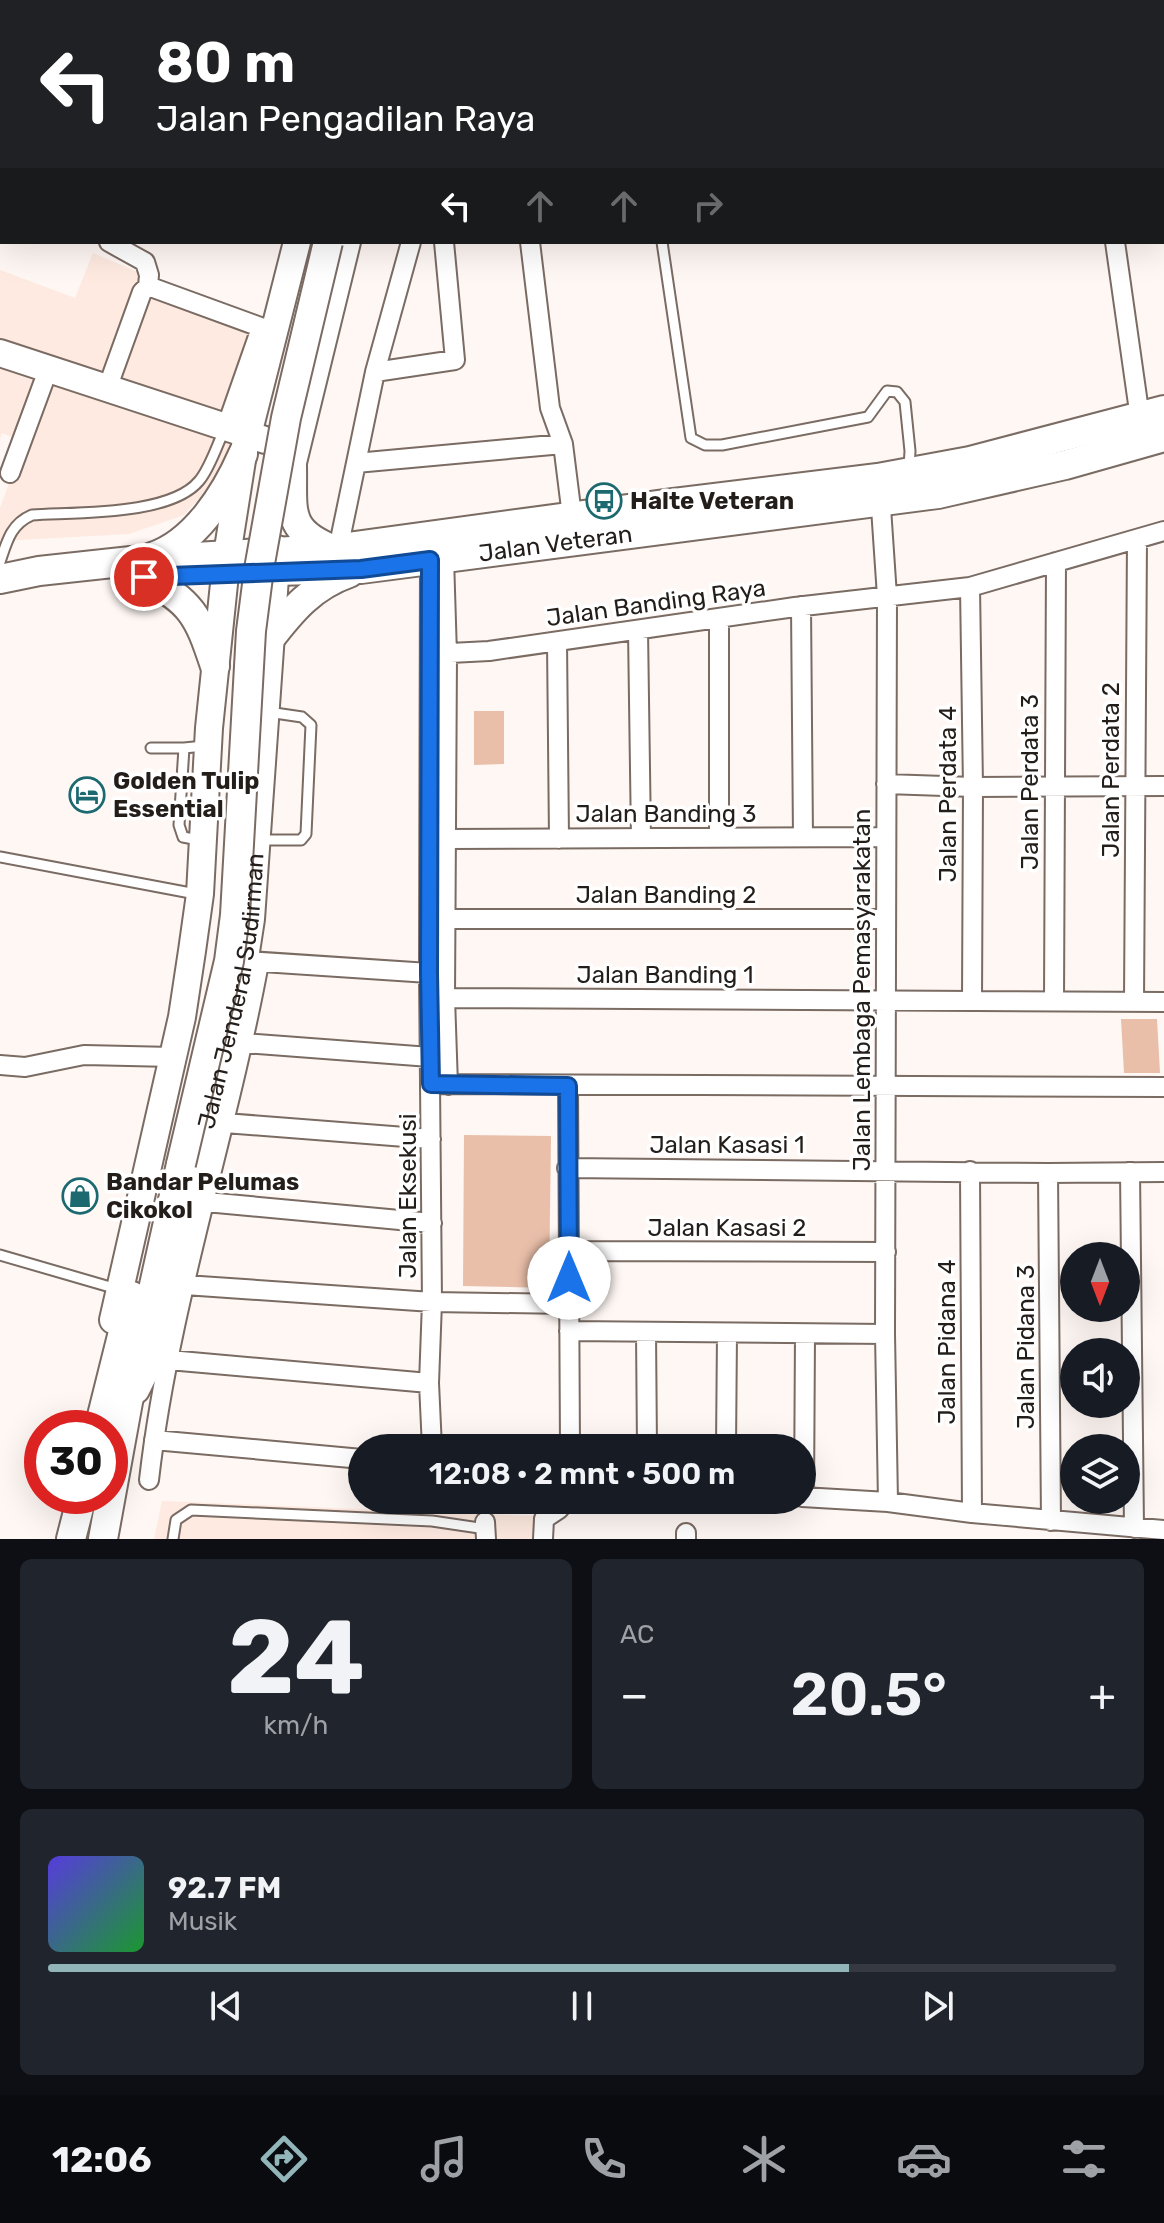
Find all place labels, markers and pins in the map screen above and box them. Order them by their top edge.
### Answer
bus stop icon: Halte Veteran [585,482,623,520]
place label: Halte Veteran [630,487,794,515]
pin [110,543,178,611]
place label: Golden Tulip Essential [113,767,259,823]
hotel icon: Golden Tulip Essential [68,776,106,814]
place label: Bandar Pelumas Cikokol [106,1168,299,1224]
shop icon: Bandar Pelumas Cikokol [61,1177,99,1215]

